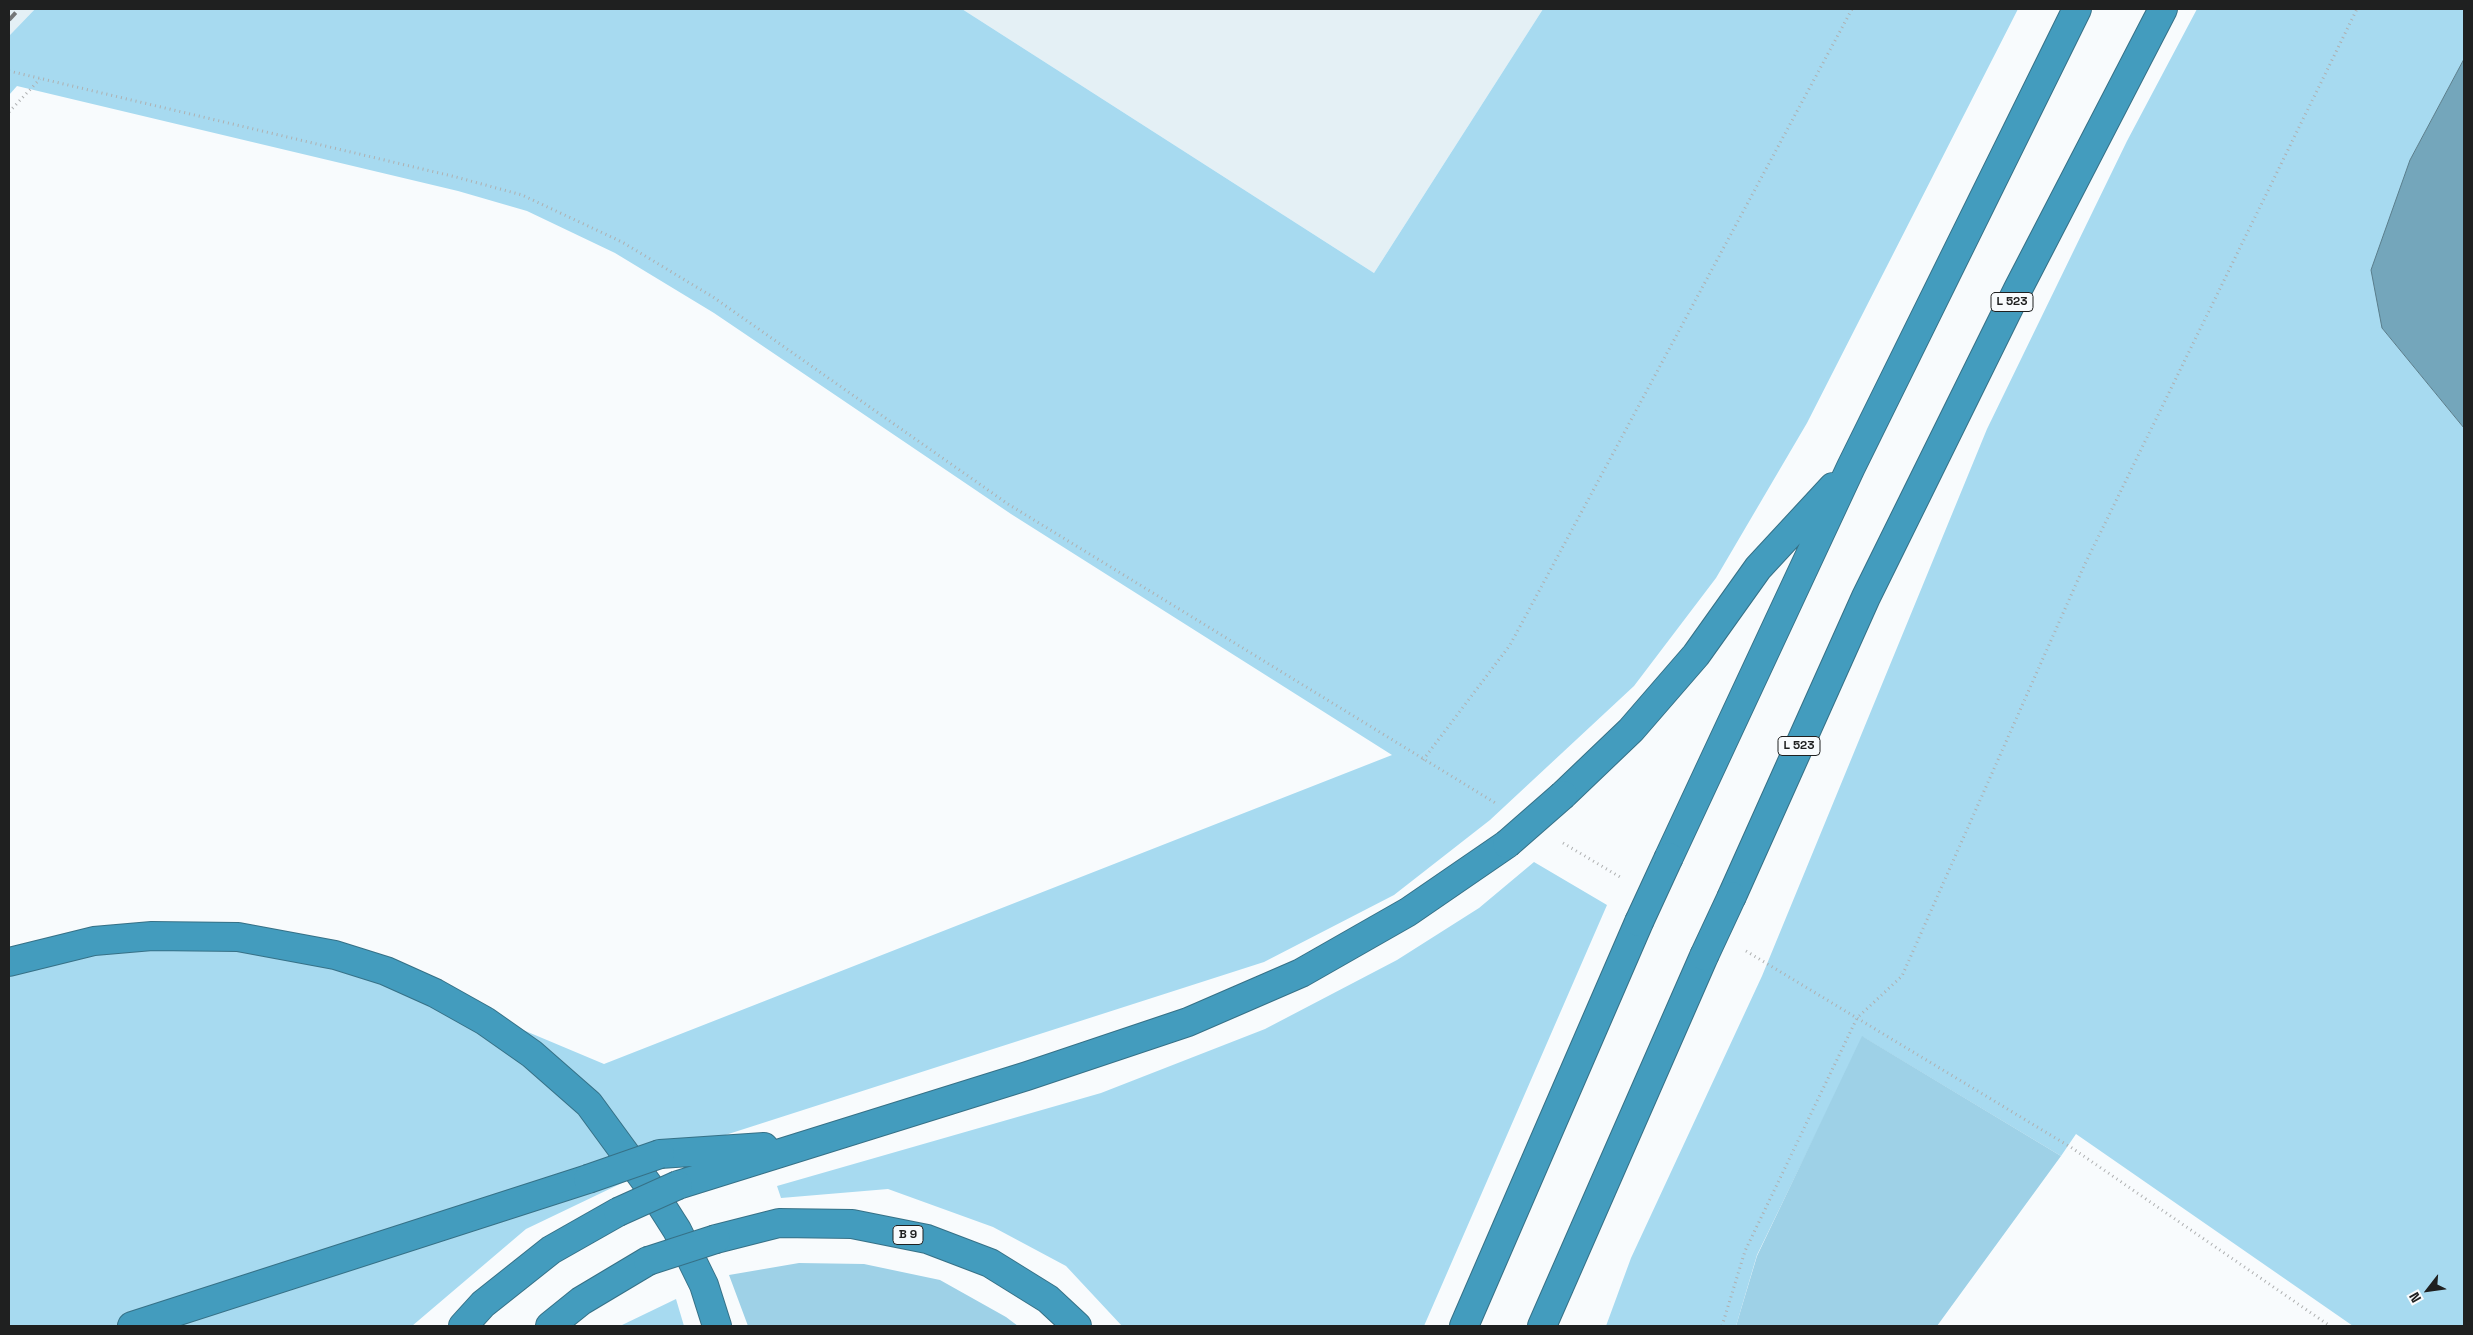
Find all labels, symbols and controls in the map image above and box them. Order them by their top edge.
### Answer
road number: L 523 [1991,292,2033,312]
road number: L 523 [1778,736,1820,756]
road number: B 9 [893,1226,923,1244]
north arrow [2403,1265,2453,1315]
text: N [2405,1289,2425,1306]

